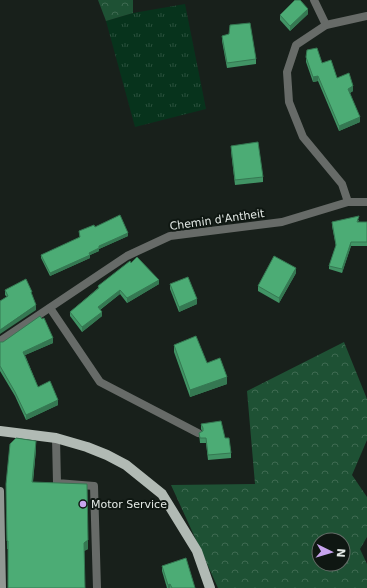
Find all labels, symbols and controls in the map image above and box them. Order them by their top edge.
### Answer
street label: Chemin d'Antheit [169,207,266,233]
place label: Motor Service [91,498,167,511]
marker: Motor Service [78,499,88,509]
north arrow [311,532,351,572]
text: N [334,548,347,558]

